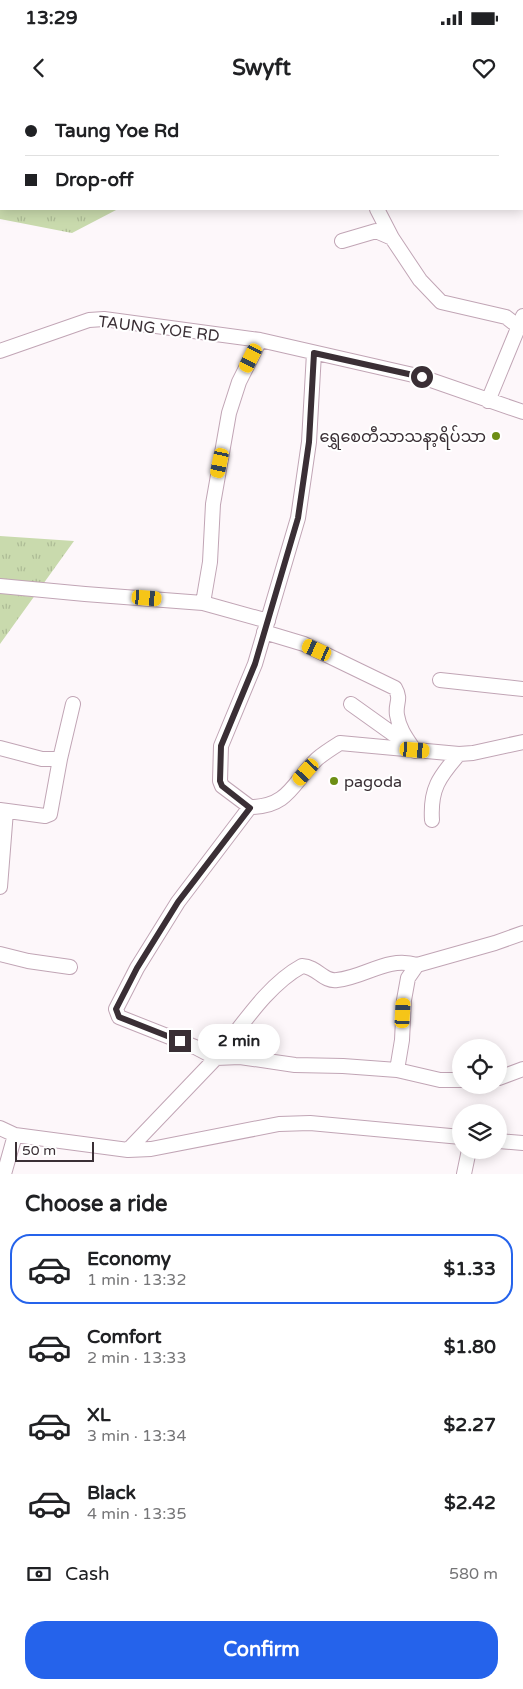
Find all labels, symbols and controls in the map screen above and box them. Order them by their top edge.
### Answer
text: 13:29 [25,7,78,29]
icon: back [25,54,53,82]
icon: heart [470,54,498,82]
text: Swyft [232,55,291,81]
text: Taung Yoe Rd [55,120,179,142]
text: Drop-off [55,169,134,191]
street label: TAUNG YOE RD [97,312,221,346]
car [237,341,264,375]
route start [411,366,433,388]
place label: ရွှေစေတီသာသနာ့ရိပ်သာ [320,425,486,450]
marker: ရွှေစေတီသာသနာ့ရိပ်သာ [490,430,502,442]
car [209,447,230,479]
car [131,589,162,607]
car [300,637,333,663]
car [399,741,430,759]
car [290,756,321,788]
place label: pagoda [344,772,402,792]
marker: pagoda [328,775,340,787]
car [394,998,411,1028]
callout: 2 min [198,1024,280,1058]
route end [169,1030,191,1052]
text: 2 min [218,1031,260,1051]
map controls [452,1039,507,1159]
button: locate [452,1039,507,1094]
button: layers [452,1104,507,1159]
scale bar [15,1139,94,1162]
text: 50 m [22,1142,56,1159]
text: Choose a ride [25,1191,168,1217]
icon: car [27,1247,72,1292]
text: Economy [87,1248,171,1270]
text: $1.33 [444,1258,496,1280]
text: 1 min · 13:32 [87,1270,186,1290]
icon: car [27,1325,72,1370]
text: Comfort [87,1326,161,1348]
text: $1.80 [444,1336,496,1358]
text: 2 min · 13:33 [87,1348,186,1368]
icon: car [27,1403,72,1448]
text: XL [87,1404,111,1426]
text: $2.27 [444,1414,496,1436]
text: 3 min · 13:34 [87,1426,186,1446]
icon: car [27,1481,72,1526]
text: Black [87,1482,136,1504]
text: $2.42 [444,1492,496,1514]
text: 4 min · 13:35 [87,1504,186,1524]
icon: cash [25,1560,53,1588]
text: Cash [65,1563,110,1585]
text: 580 m [449,1564,498,1584]
button: Confirm [25,1621,498,1679]

